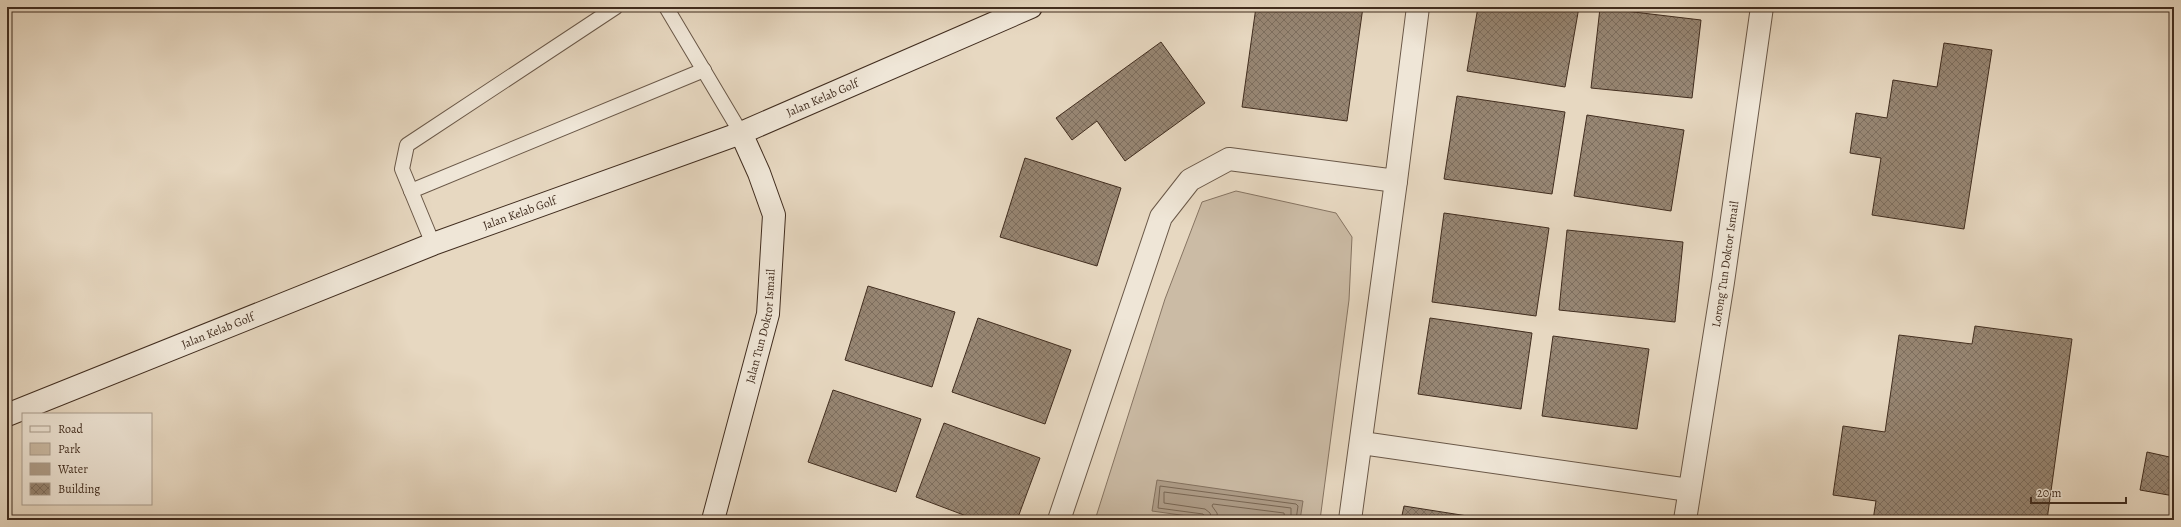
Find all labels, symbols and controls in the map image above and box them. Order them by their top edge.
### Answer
street label: Jalan Kelab Golf [784,74,863,120]
street label: Jalan Kelab Golf [481,192,560,233]
street label: Lorong Tun Doktor Ismail [1708,200,1742,328]
street label: Jalan Tun Doktor Ismail [742,268,779,385]
street label: Jalan Kelab Golf [179,308,258,352]
legend [22,413,152,505]
text: Road [58,421,84,437]
text: Park [58,441,81,457]
text: Water [57,461,88,477]
scale bar [2031,479,2126,505]
text: Building [58,481,100,497]
text: 20 m [2037,485,2061,501]

